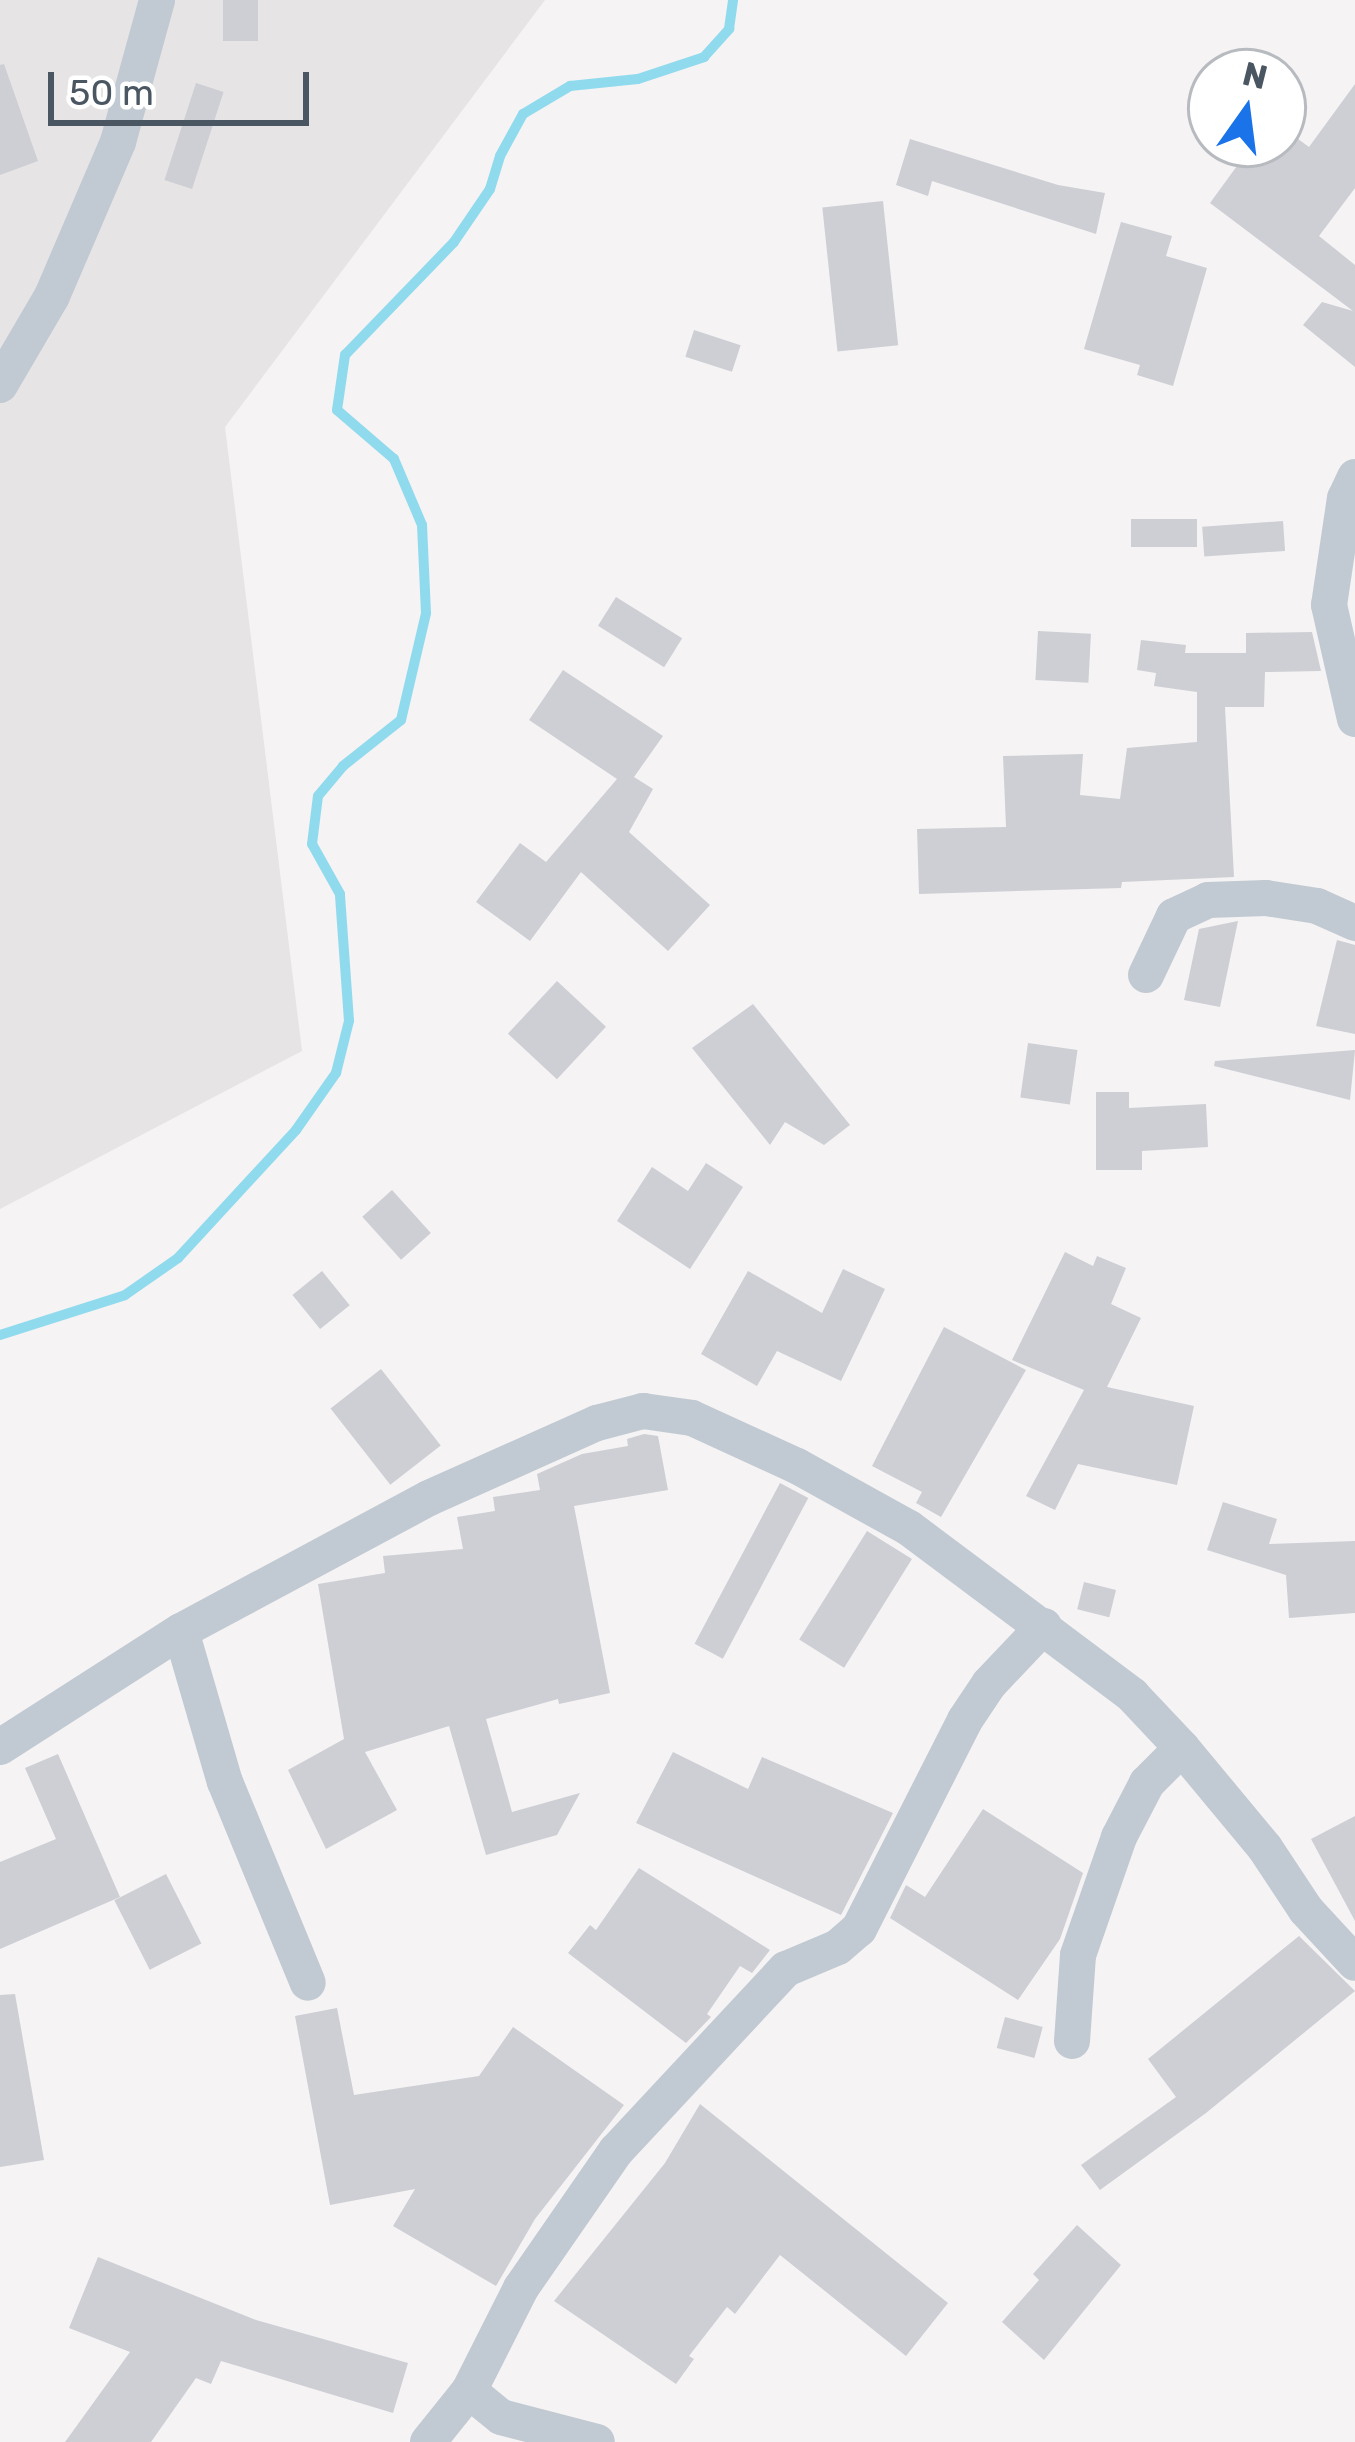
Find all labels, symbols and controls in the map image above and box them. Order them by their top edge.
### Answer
scale bar [54,48,315,122]
north arrow [1187,48,1307,168]
text: N [1239,54,1271,97]
text: 50 m [69,71,154,114]

